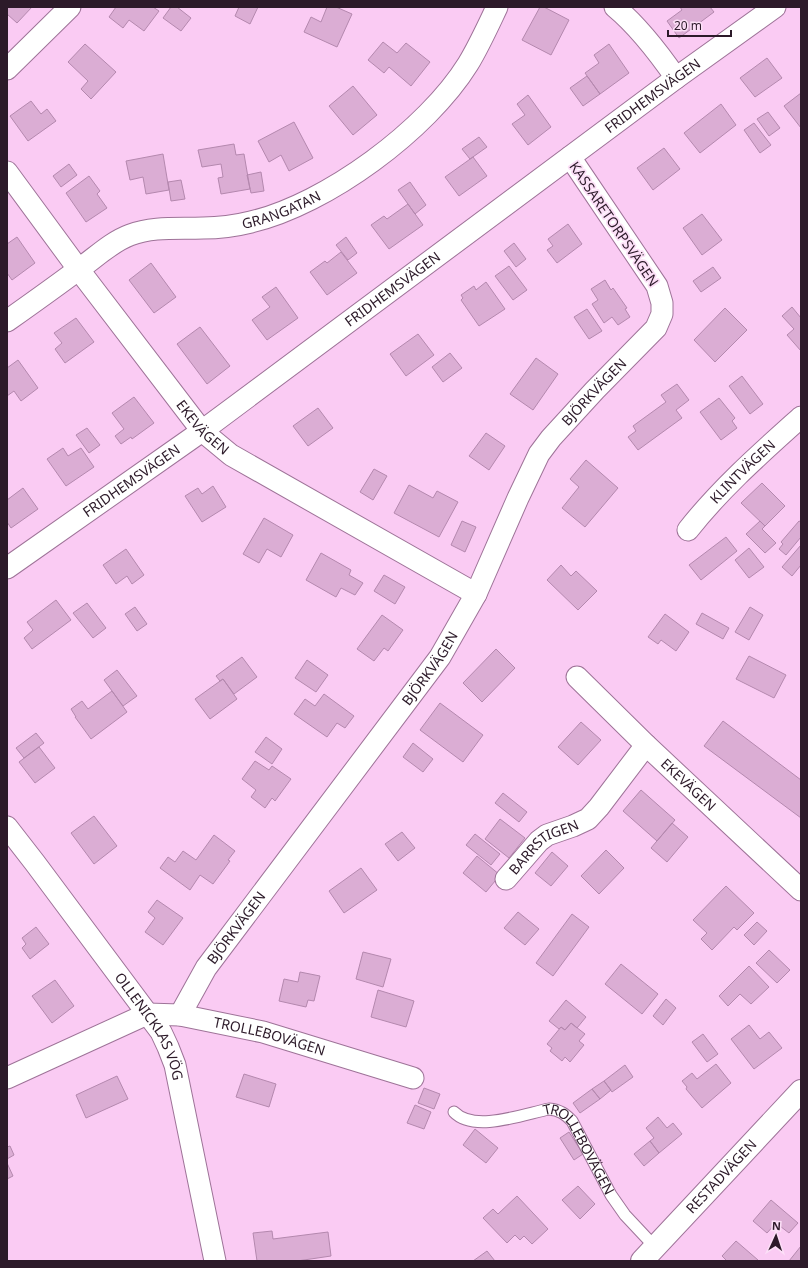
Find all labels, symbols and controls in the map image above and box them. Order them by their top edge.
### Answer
scale bar [668,12,731,38]
text: 20 m [674,17,702,34]
street label: FRIDHEMSVÄGEN [601,54,704,137]
street label: KASSARETORPSVÄGEN [565,158,663,290]
street label: GRANGATAN [240,186,324,233]
street label: FRIDHEMSVÄGEN [341,247,444,331]
street label: BJÖRKVÄGEN [557,354,630,430]
street label: EKEVÄGEN [172,396,233,459]
street label: KLINTVÄGEN [705,435,779,507]
street label: FRIDHEMSVÄGEN [79,439,183,521]
street label: BJÖRKVÄGEN [397,627,462,709]
street label: EKEVÄGEN [657,754,721,815]
street label: BARRSTIGEN [504,815,582,878]
street label: BJÖRKVÄGEN [202,887,269,968]
street label: OLLENICKLAS VÖG [111,968,188,1082]
street label: TROLLEBOVÄGEN [212,1012,328,1060]
street label: TROLLEBOVÄGEN [541,1099,619,1198]
street label: RESTADVÄGEN [681,1135,760,1217]
north arrow [756,1216,796,1256]
text: N [772,1218,781,1233]

